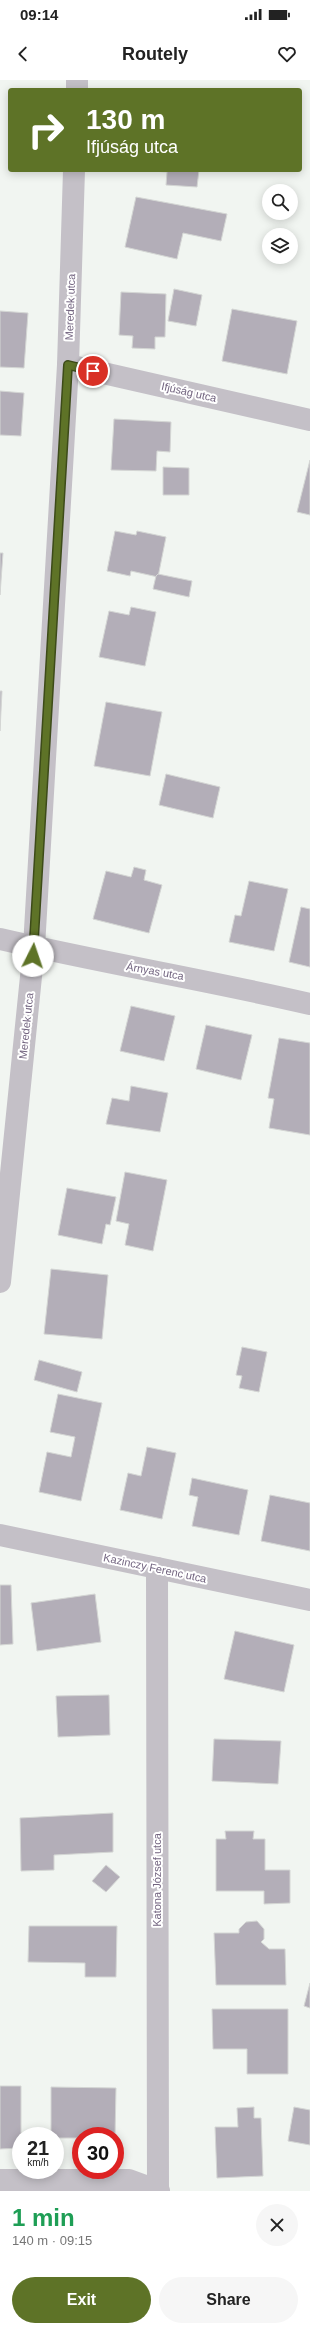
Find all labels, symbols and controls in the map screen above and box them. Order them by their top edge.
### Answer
text: 09:14 [20,6,58,23]
icon: back [12,43,34,65]
icon: heart [276,43,298,65]
text: Routely [122,44,188,64]
icon: right [20,104,72,156]
text: 130 m [86,104,165,135]
text: Ifjúság utca [86,137,178,157]
map controls [262,184,298,264]
button: search [262,184,298,220]
button: layers [262,228,298,264]
street label: Meredek utca [63,273,77,341]
pin [76,354,110,388]
icon: arrive [82,360,104,382]
street label: Ifjúság utca [160,380,219,404]
position arrow [12,935,54,977]
street label: Árnyas utca [125,960,186,982]
street label: Meredek utca [17,991,36,1060]
street label: Kazinczy Ferenc utca [102,1551,209,1585]
street label: Katona József utca [151,1832,163,1927]
speed limit sign: 30 [72,2127,124,2179]
text: 21 [27,2137,49,2159]
text: km/h [27,2157,49,2168]
text: 1 min [12,2204,75,2231]
button: close [256,2204,298,2246]
text: 140 m · 09:15 [12,2233,92,2248]
button: Exit [12,2277,151,2323]
button: Share [159,2277,298,2323]

